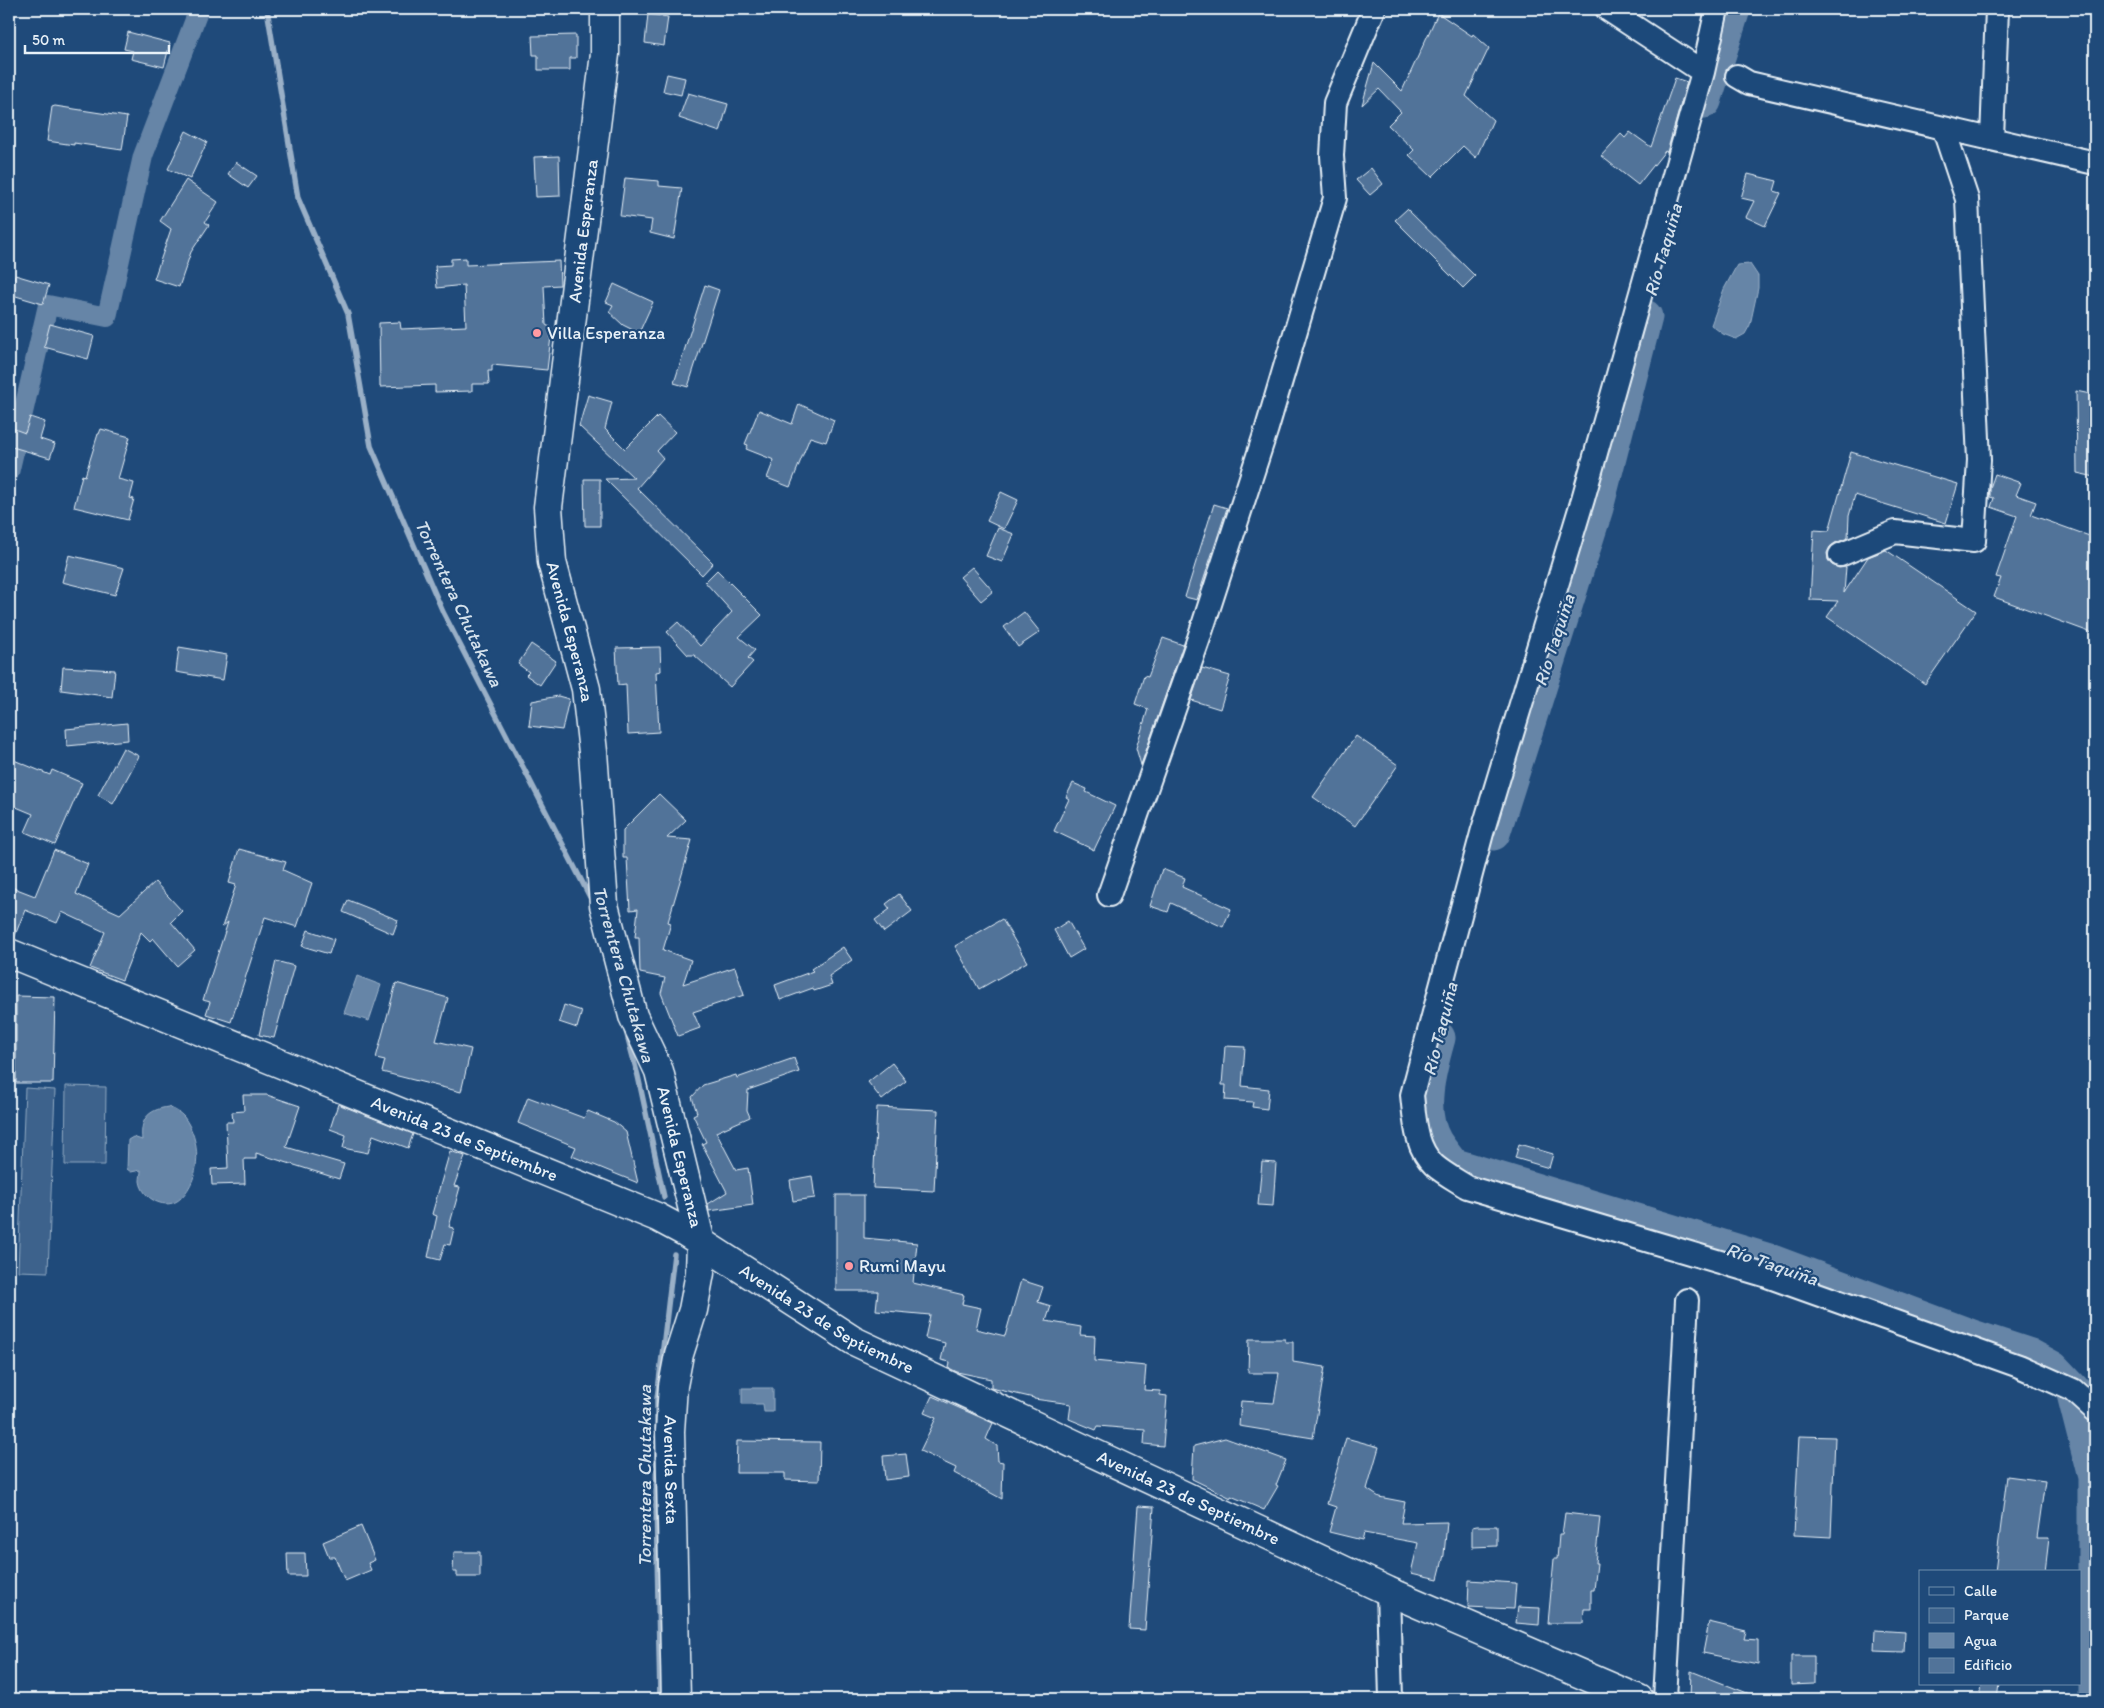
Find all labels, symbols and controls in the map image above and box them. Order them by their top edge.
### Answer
scale bar [25,22,169,54]
text: 50 m [32,31,65,49]
street label: Avenida Esperanza [563,157,603,304]
water label: Río Taquiña [1639,200,1687,299]
place label: Villa Esperanza [547,322,665,344]
marker: Villa Esperanza [531,327,543,339]
water label: Torrentera Chutakawa [410,516,508,691]
street label: Avenida Esperanza [541,559,598,704]
water label: Río Taquiña [1528,590,1580,689]
water label: Torrentera Chutakawa [588,883,660,1065]
water label: Río Taquiña [1417,979,1463,1078]
street label: Avenida Esperanza [652,1084,708,1231]
street label: Avenida 23 de Septiembre [368,1091,561,1186]
water label: Río Taquiña [1723,1238,1822,1291]
place label: Rumi Mayu [859,1255,946,1277]
street label: Avenida 23 de Septiembre [735,1259,918,1379]
marker: Rumi Mayu [843,1260,855,1272]
water label: Torrentera Chutakawa [633,1384,656,1567]
street label: Avenida Sexta [659,1415,683,1525]
street label: Avenida 23 de Septiembre [1094,1445,1283,1550]
legend [1919,1570,2082,1686]
text: Calle [1964,1582,1997,1600]
text: Parque [1964,1606,2009,1624]
text: Agua [1964,1632,1998,1650]
text: Edificio [1964,1656,2012,1674]

